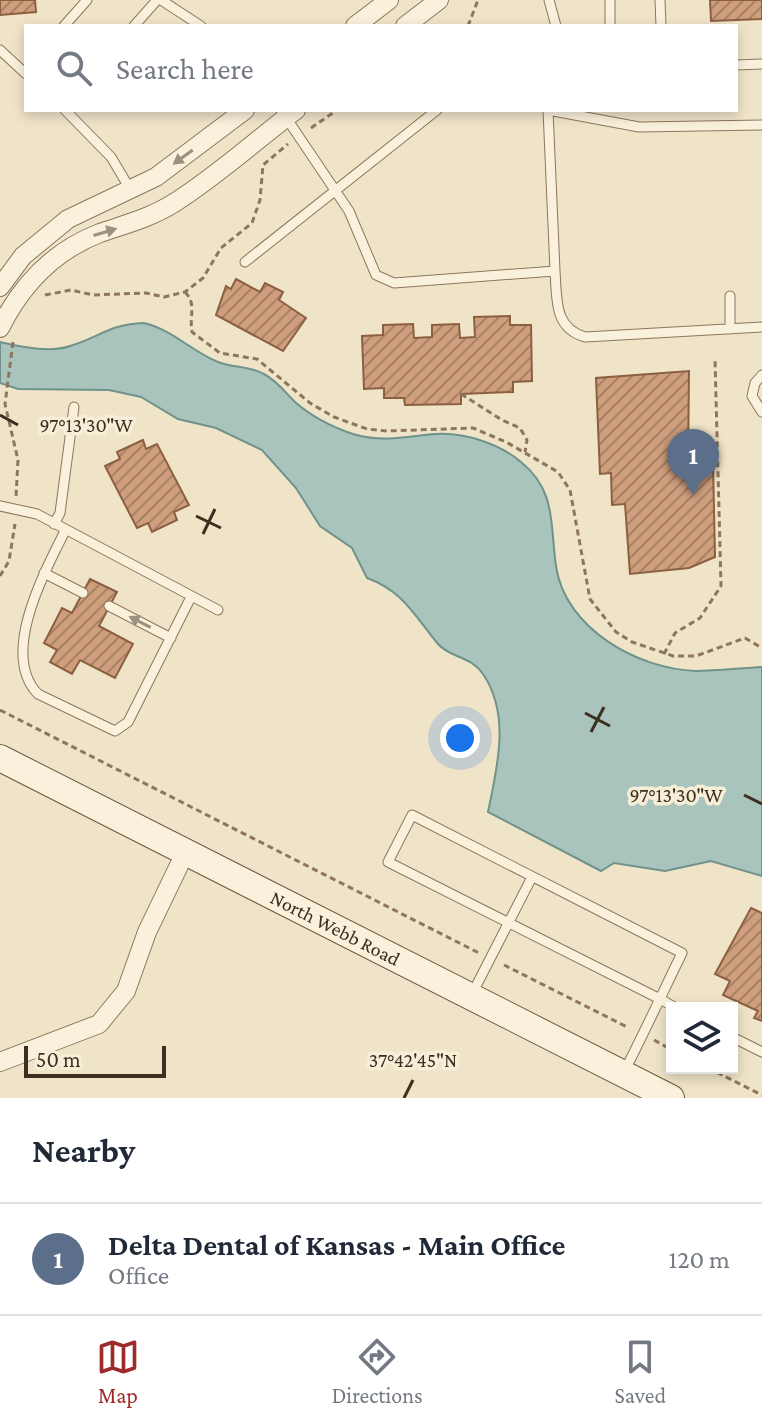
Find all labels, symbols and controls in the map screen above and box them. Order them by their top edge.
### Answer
search box [24,24,738,112]
icon: search [52,46,96,90]
text: Search here [116,52,254,85]
one-way arrow [172,149,194,165]
one-way arrow [94,226,118,238]
text: 97°13'30"W [39,414,133,436]
pin: 1 [667,429,719,495]
one-way arrow [128,615,151,628]
your location [440,718,480,758]
text: 97°13'30"W [629,784,723,806]
street label: North Webb Road [267,886,404,970]
map controls [666,1002,738,1074]
button: layers [666,1002,738,1074]
scale bar [24,1042,166,1078]
text: 50 m [36,1047,81,1072]
text: 37°42'45"N [369,1049,457,1071]
text: Nearby [32,1132,135,1169]
text: Delta Dental of Kansas - Main Office [108,1228,565,1261]
text: 1 [53,1245,63,1274]
text: 120 m [669,1245,730,1274]
text: Office [108,1261,169,1290]
tab: Map [96,1335,140,1408]
tab: Directions [332,1335,423,1408]
tab: Saved [615,1335,666,1408]

